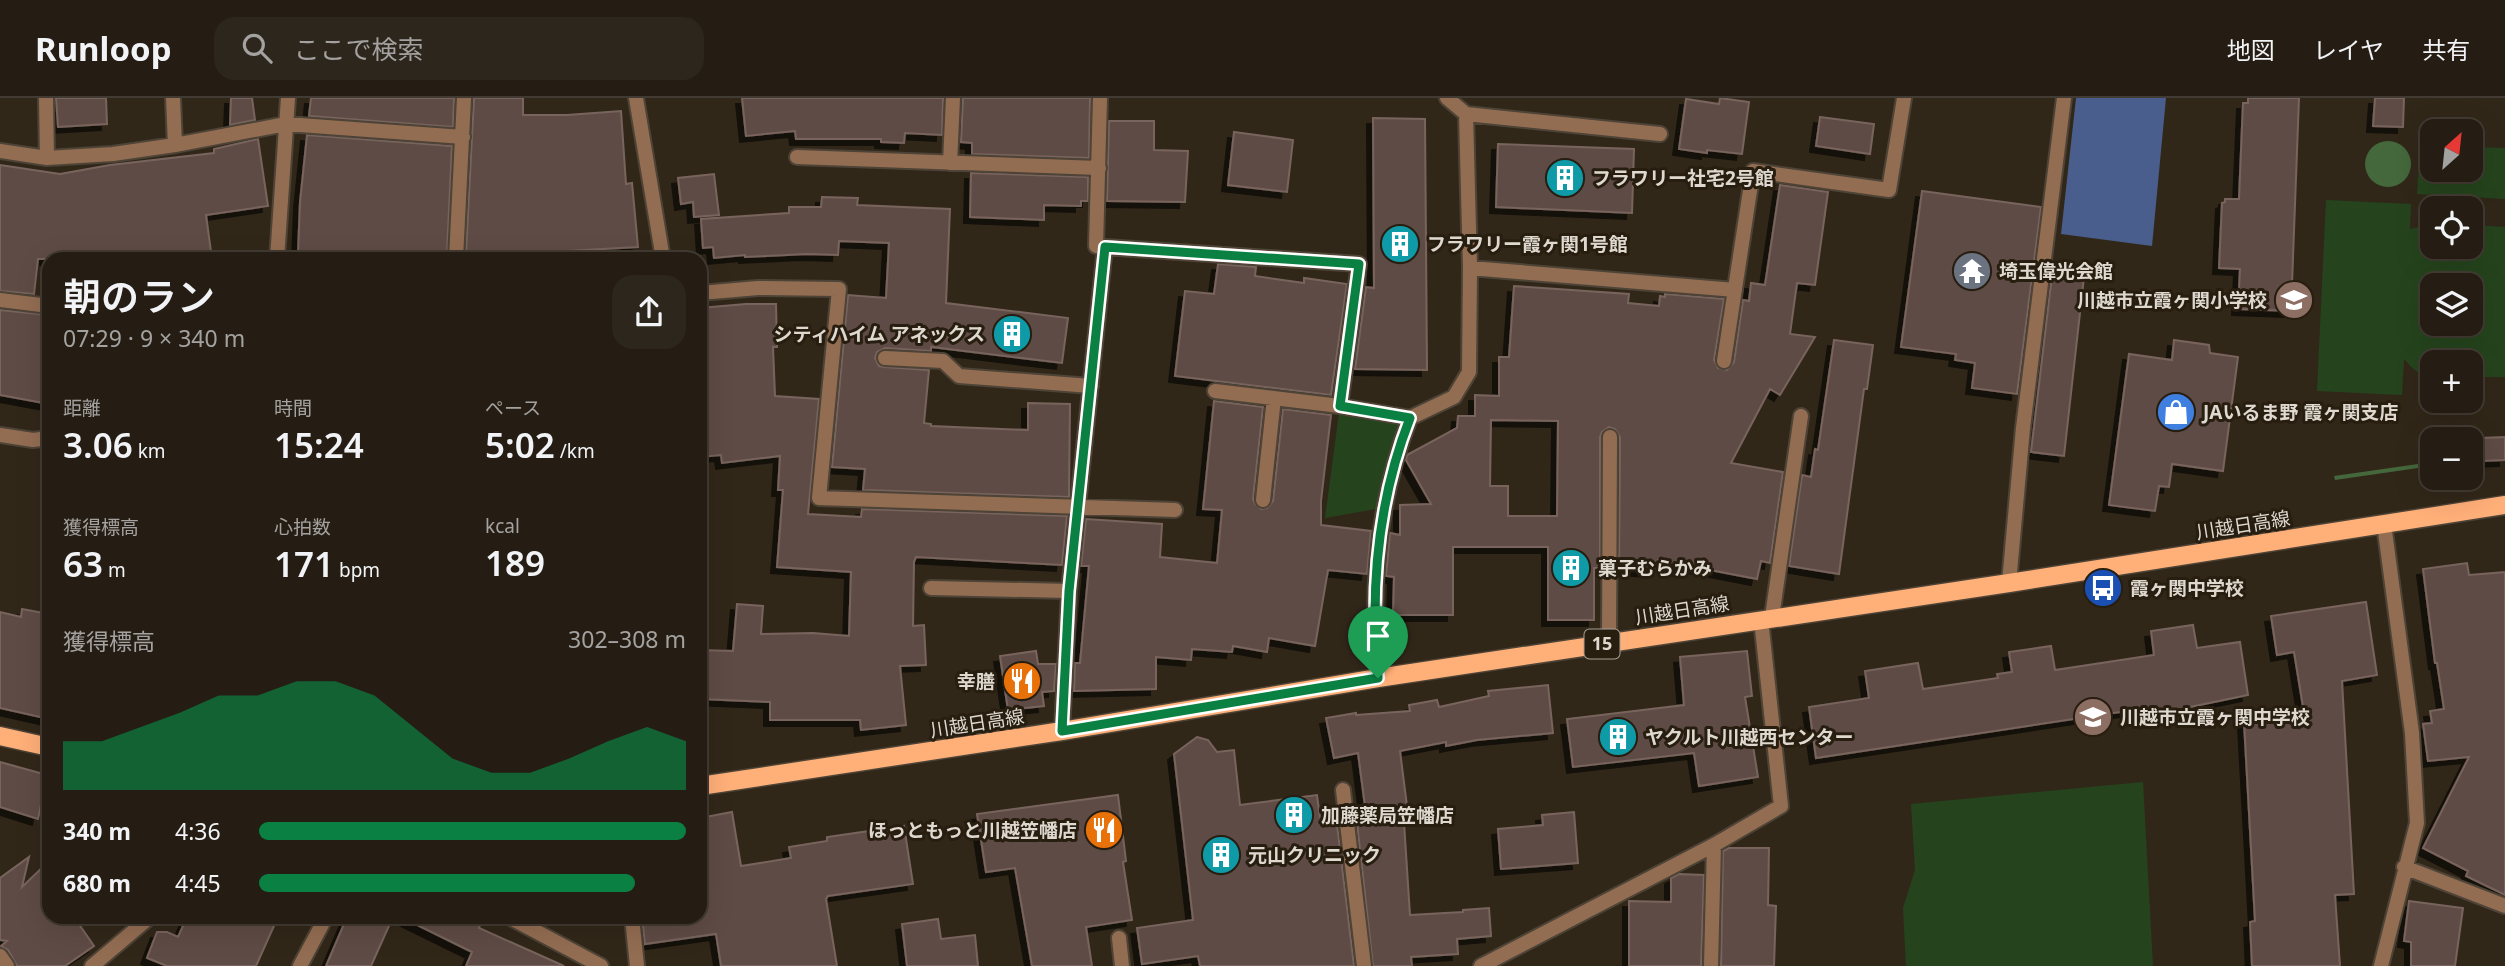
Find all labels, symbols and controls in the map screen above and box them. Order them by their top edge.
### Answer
search box [214,17,704,80]
text: Runloop [35,26,172,71]
icon: search [238,29,276,67]
text: ここで検索 [294,31,424,67]
text: 地図 [2227,33,2275,66]
text: レイヤ [2313,33,2384,66]
text: 共有 [2422,33,2470,66]
north arrow [2420,119,2483,182]
map controls [2420,119,2483,490]
building icon: フラワリー社宅2号館 [1544,157,1586,199]
place label: フラワリー社宅2号館 [1592,165,1774,191]
button: locate [2420,196,2483,259]
building icon: フラワリー霞ヶ関1号館 [1379,223,1421,265]
place label: フラワリー霞ヶ関1号館 [1427,231,1628,257]
temple icon: 埼玉偉光会館 [1951,250,1993,292]
place label: 埼玉偉光会館 [1999,258,2113,284]
text: 朝のラン [63,270,215,322]
button: layers [2420,273,2483,336]
button: share [612,275,686,349]
school or university icon: 川越市立霞ヶ関小学校 [2273,279,2315,321]
place label: 川越市立霞ヶ関小学校 [2077,287,2267,313]
building icon: シティハイム アネックス [991,313,1033,355]
place label: シティハイム アネックス [774,321,985,347]
text: 07:29 · 9 × 340 m [63,322,245,354]
button: + [2420,350,2483,413]
shop icon: JAいるま野 霞ヶ関支店 [2155,391,2197,433]
text: 距離 [63,395,101,421]
text: 時間 [274,395,312,421]
text: ペース [485,395,541,421]
place label: JAいるま野 霞ヶ関支店 [2201,399,2398,425]
text: 3.06 [63,421,133,468]
text: 15:24 [274,421,364,468]
text: 5:02 [485,421,555,468]
button: − [2420,427,2483,490]
text: km [133,438,166,464]
text: /km [555,438,595,464]
street label: 川越日高線 [2194,505,2292,545]
text: kcal [485,513,520,539]
text: 獲得標高 [63,514,139,540]
text: 心拍数 [274,514,331,540]
text: 189 [485,539,545,586]
text: 63 [63,540,103,587]
text: 171 [274,540,334,587]
building icon: 菓子むらかみ [1550,547,1592,589]
place label: 菓子むらかみ [1598,555,1712,581]
text: m [103,557,126,583]
text: bpm [334,557,380,583]
bus stop icon: 霞ヶ関中学校 [2082,567,2124,609]
place label: 霞ヶ関中学校 [2130,575,2244,601]
street label: 川越日高線 [1633,590,1731,630]
pin [1348,606,1408,678]
icon: arrive [1359,617,1397,655]
text: 302–308 m [568,623,686,655]
text: 獲得標高 [63,625,155,657]
road number: 15 [1584,630,1620,658]
restaurant icon: 幸膳 [1001,660,1043,702]
place label: 幸膳 [957,668,995,694]
school or university icon: 川越市立霞ヶ関中学校 [2072,696,2114,738]
street label: 川越日高線 [928,703,1026,743]
place label: 川越市立霞ヶ関中学校 [2120,704,2310,730]
building icon: ヤクルト川越西センター [1597,716,1639,758]
place label: ヤクルト川越西センター [1645,724,1853,750]
building icon: 加藤薬局笠幡店 [1273,794,1315,836]
place label: 加藤薬局笠幡店 [1321,802,1454,828]
restaurant icon: ほっともっと川越笠幡店 [1083,809,1125,851]
text: 340 m [63,815,131,847]
text: 4:36 [175,815,221,847]
place label: ほっともっと川越笠幡店 [868,817,1077,843]
building icon: 元山クリニック [1200,834,1242,876]
place label: 元山クリニック [1248,842,1381,868]
text: 680 m [63,867,131,899]
text: 4:45 [175,867,221,899]

